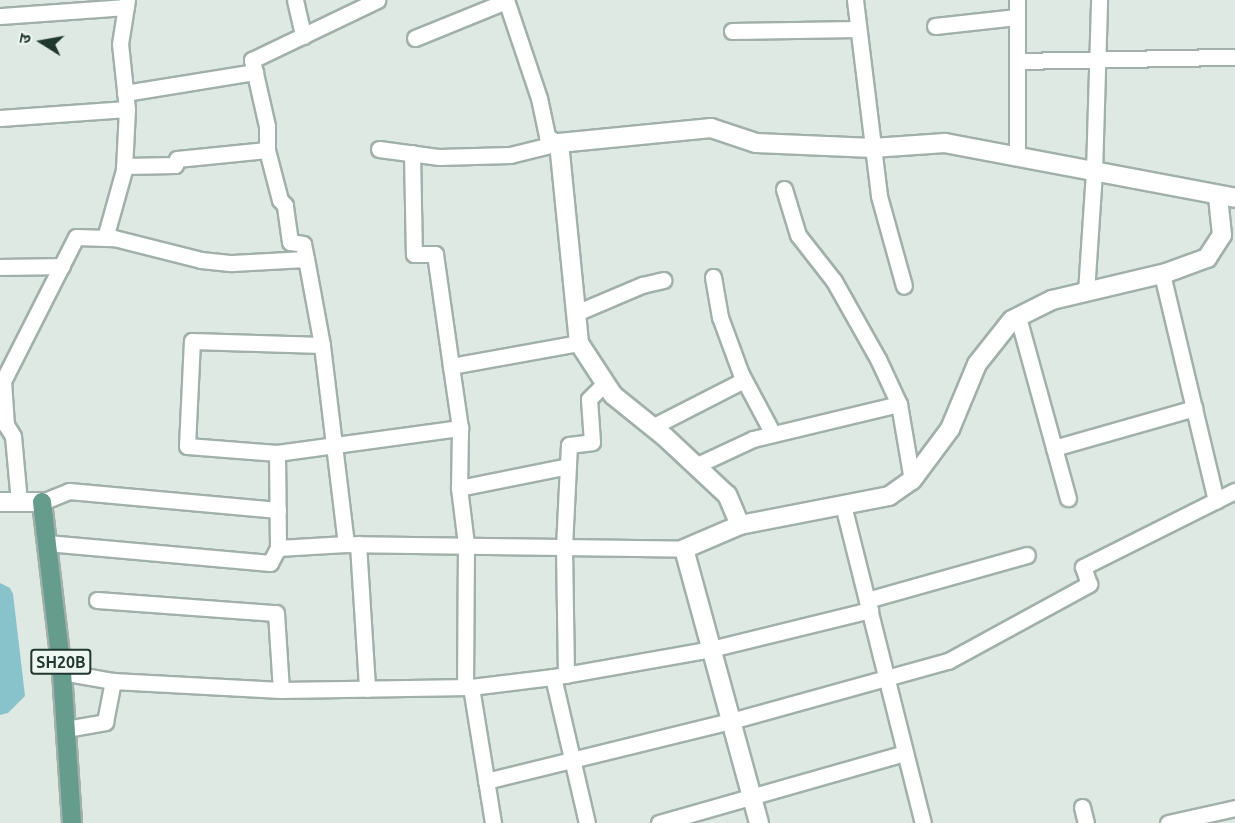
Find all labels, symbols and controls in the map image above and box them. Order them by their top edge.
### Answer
north arrow [12,12,72,72]
text: उ [15,32,34,45]
road number: SH20B [29,649,92,675]

